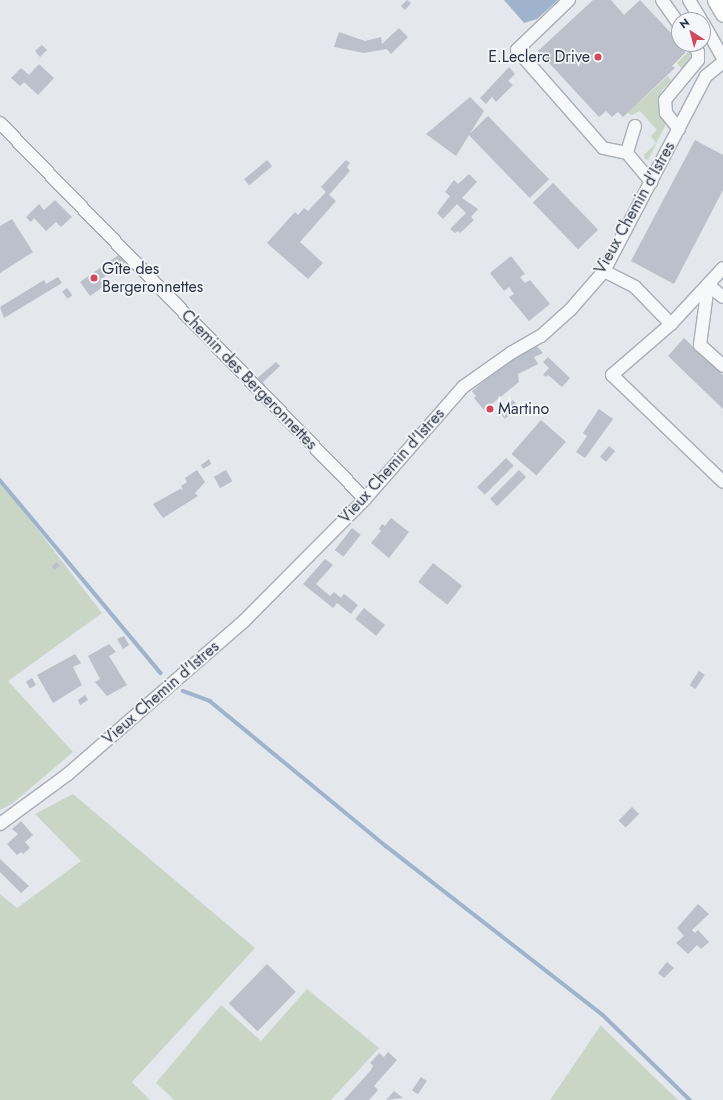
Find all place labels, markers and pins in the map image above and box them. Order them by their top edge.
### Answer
place label: E.Leclerc Drive [488,47,590,67]
marker: E.Leclerc Drive [593,52,603,62]
place label: Gîte des Bergeronnettes [102,259,203,297]
marker: Gîte des Bergeronnettes [89,273,99,283]
place label: Martino [498,399,549,419]
marker: Martino [485,404,495,414]

